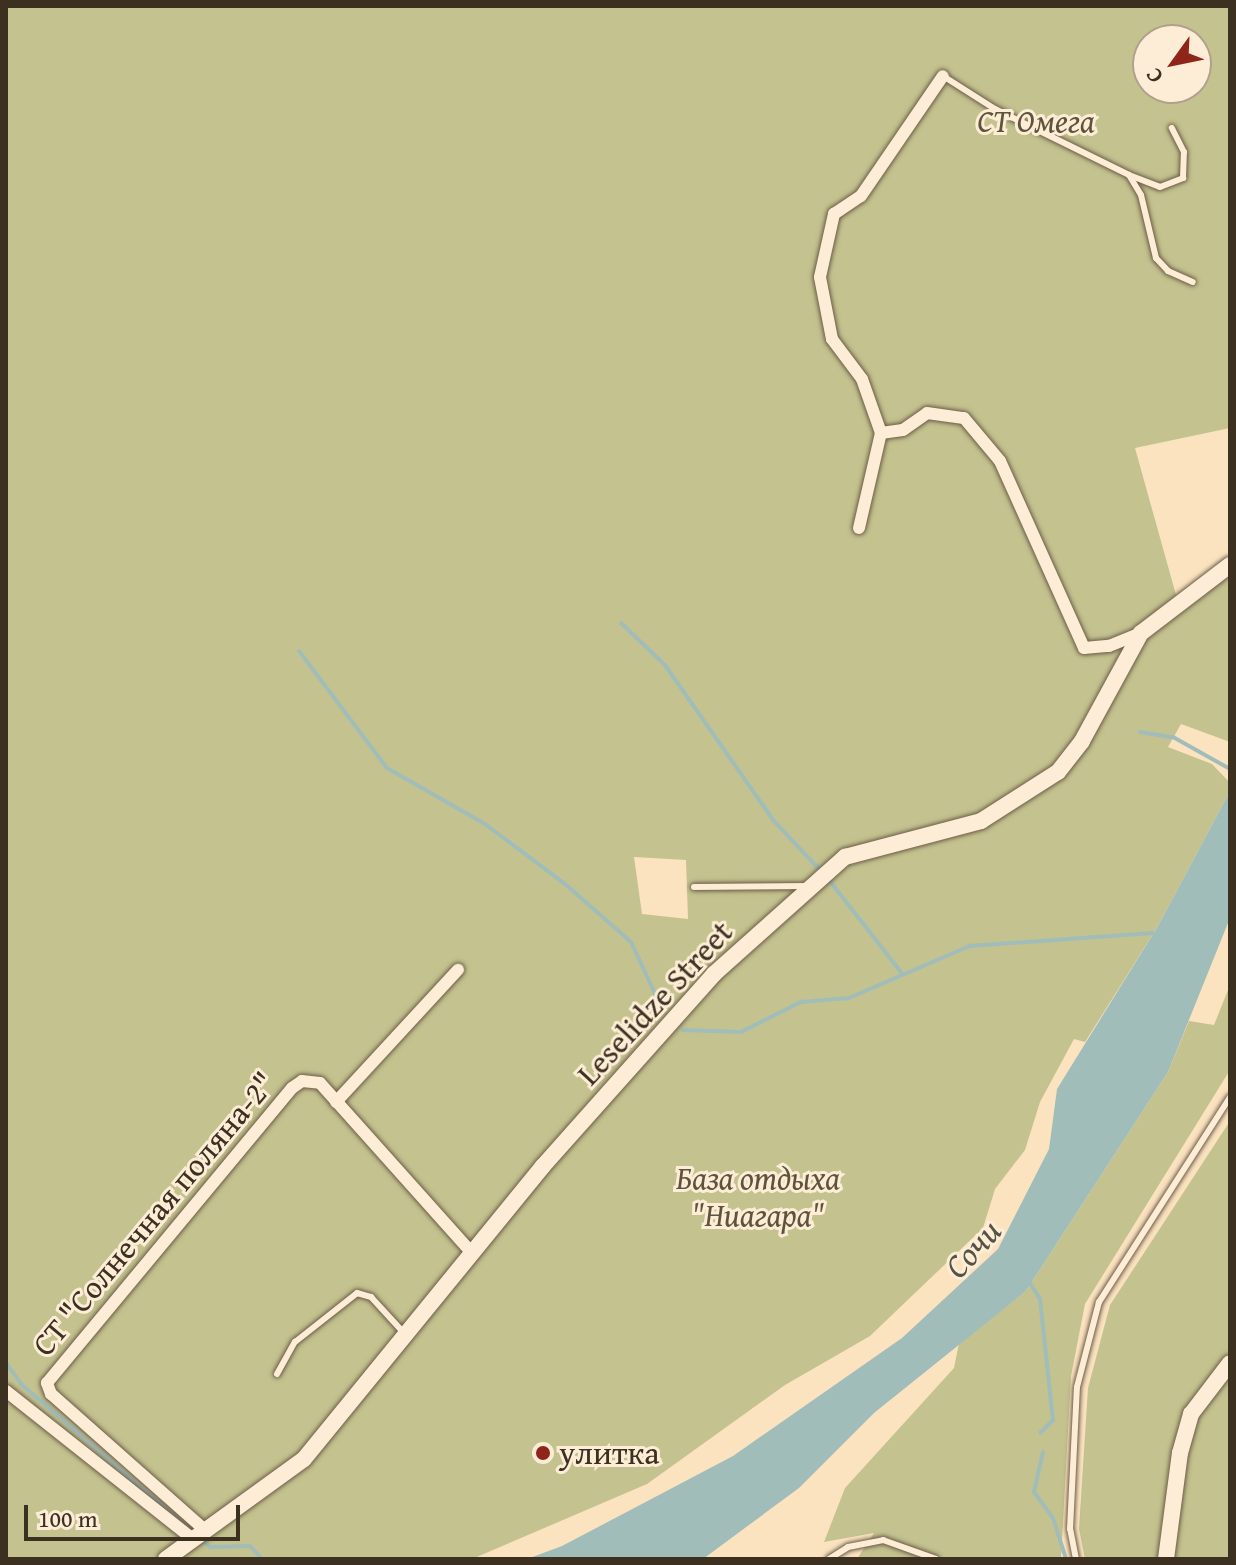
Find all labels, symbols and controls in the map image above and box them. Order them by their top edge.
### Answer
north arrow [1132,24,1212,104]
text: С [1137,62,1170,90]
park label: СТ Омега [977,102,1095,140]
street label: Leselidze Street [569,913,741,1093]
street label: СТ "Солнечная поляна-2" [24,1065,284,1363]
park label: База отдыха "Ниагара" [676,1160,840,1235]
water label: Сочи [935,1210,1009,1286]
place label: улитка [559,1434,659,1472]
marker: улитка [534,1444,552,1462]
scale bar [28,1489,244,1539]
text: 100 m [38,1501,98,1536]

